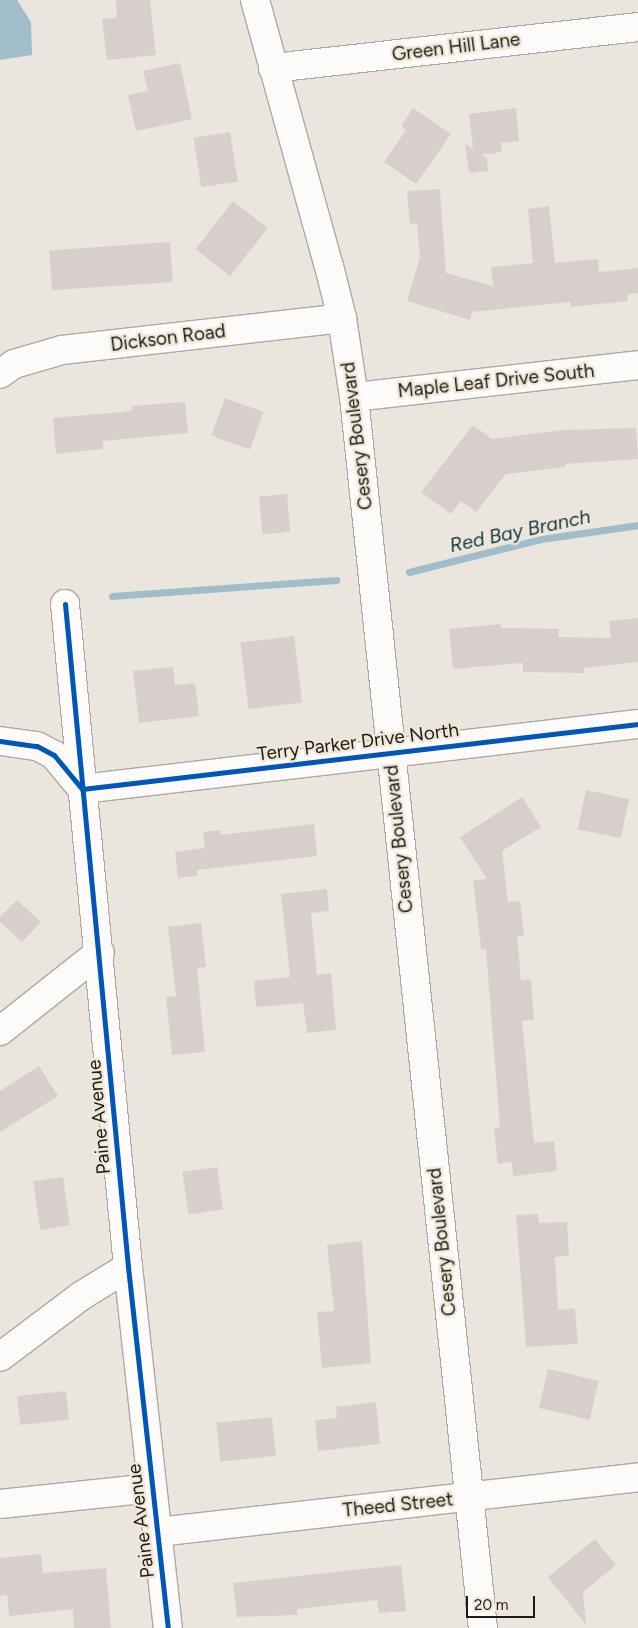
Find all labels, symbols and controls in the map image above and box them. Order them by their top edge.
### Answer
street label: Green Hill Lane [391,28,521,66]
street label: Dickson Road [109,320,227,356]
street label: Maple Leaf Drive South [397,359,595,403]
street label: Cesery Boulevard [337,361,377,511]
water label: Red Bay Branch [447,504,593,558]
street label: Terry Parker Drive North [256,718,460,766]
street label: Cesery Boulevard [380,764,418,914]
street label: Paine Avenue [83,1059,115,1175]
street label: Cesery Boulevard [423,1167,461,1317]
street label: Paine Avenue [123,1463,159,1579]
street label: Theed Street [342,1488,454,1522]
scale bar [468,1586,537,1618]
text: 20 m [474,1596,508,1614]

